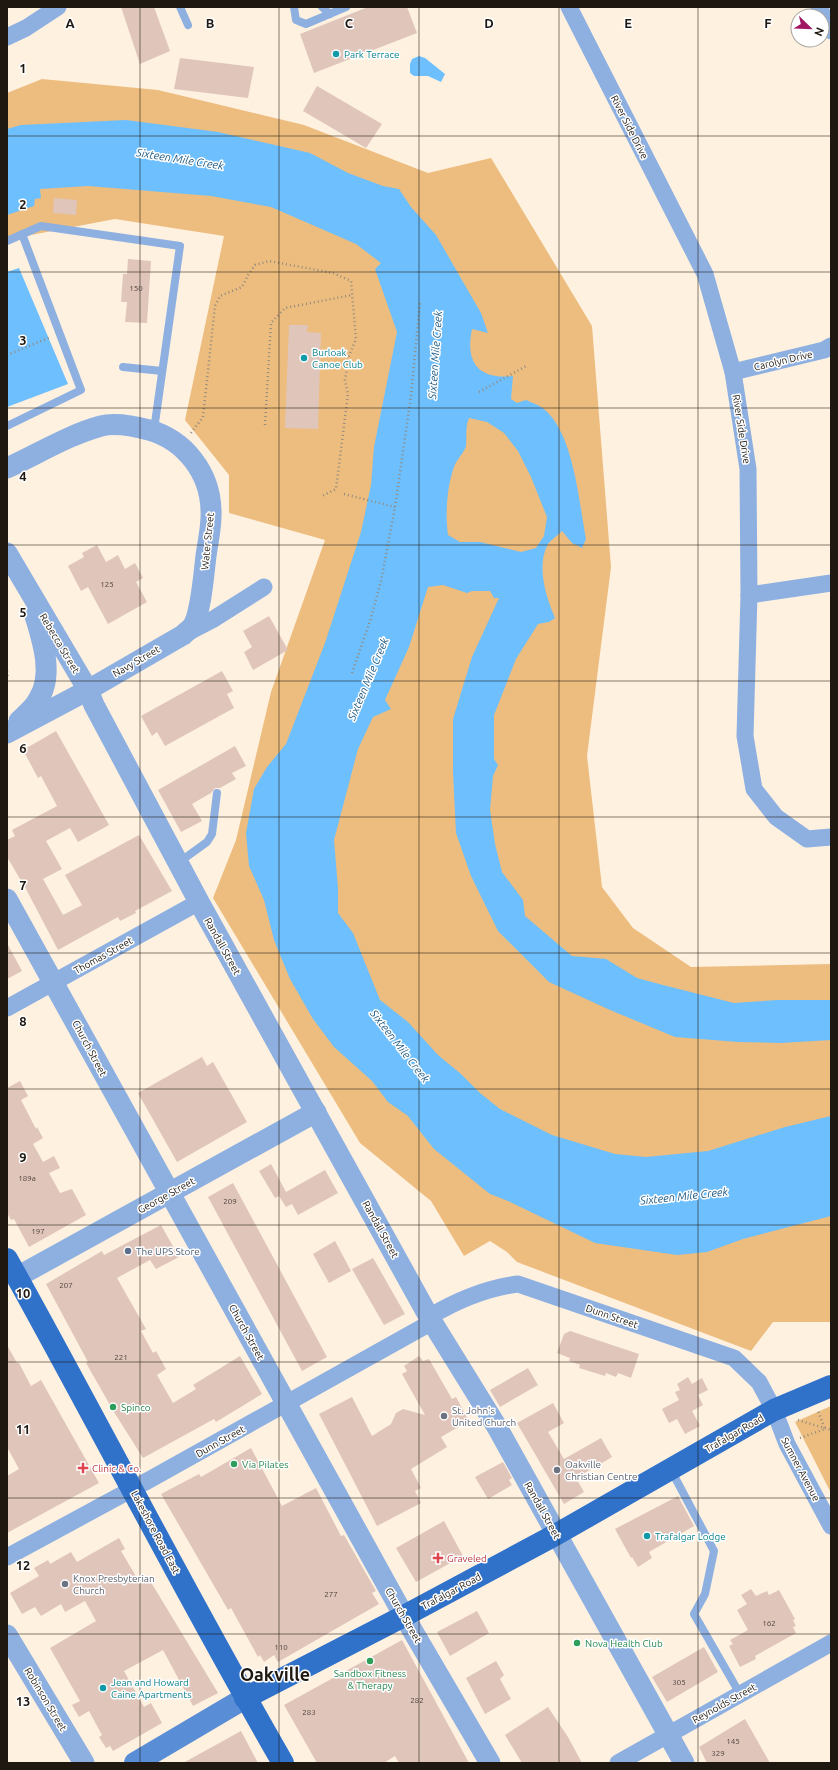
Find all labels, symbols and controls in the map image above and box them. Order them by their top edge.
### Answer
north arrow [790,8,830,48]
text: A [65,16,75,30]
text: B [206,16,215,30]
text: C [345,16,354,30]
text: D [484,16,494,30]
text: E [624,16,632,30]
text: F [764,16,772,30]
text: N [812,26,826,38]
marker: Park Terrace [331,49,341,59]
place label: Park Terrace [344,49,400,60]
text: 1 [19,61,27,75]
street label: River Side Drive [609,94,650,161]
water label: Sixteen Mile Creek [134,146,225,172]
text: 2 [19,197,27,211]
house number: 150 [129,284,143,293]
water label: Sixteen Mile Creek [426,310,444,401]
text: 3 [19,333,27,347]
place label: Burloak Canoe Club [312,347,363,370]
street label: Carolyn Drive [753,348,814,373]
marker: Burloak Canoe Club [299,353,309,363]
street label: River Side Drive [731,394,752,465]
text: 4 [19,469,27,483]
street label: Water Street [199,512,216,570]
house number: 125 [100,580,114,589]
text: 5 [19,605,27,619]
street label: Rebecca Street [37,611,82,675]
water label: Sixteen Mile Creek [345,636,391,723]
street label: Navy Street [111,644,162,679]
text: 6 [19,741,27,755]
text: 7 [19,878,27,892]
street label: Randall Street [202,916,243,977]
street label: Thomas Street [72,935,135,976]
water label: Sixteen Mile Creek [367,1007,432,1085]
text: 8 [19,1014,27,1028]
street label: Church Street [70,1018,109,1078]
text: 9 [19,1150,27,1164]
house number: 189a [18,1174,36,1183]
street label: George Street [136,1175,197,1216]
water label: Sixteen Mile Creek [638,1185,729,1207]
house number: 209 [223,1197,237,1206]
street label: Randall Street [360,1199,401,1260]
house number: 197 [31,1227,45,1236]
marker: The UPS Store [123,1246,133,1256]
place label: The UPS Store [136,1246,200,1257]
house number: 207 [59,1281,73,1290]
text: 10 [16,1286,30,1300]
street label: Dunn Street [584,1302,639,1331]
street label: Church Street [227,1303,266,1362]
house number: 221 [114,1353,128,1362]
marker: Spinco [108,1402,118,1412]
place label: Spinco [121,1402,151,1413]
place label: St. John's United Church [452,1405,516,1428]
marker: St. John's United Church [439,1411,449,1421]
street label: Trafalgar Road [703,1412,766,1455]
text: 11 [16,1422,30,1436]
street label: Dunn Street [194,1423,247,1459]
street label: Sumner Avenue [779,1435,822,1503]
marker: Via Pilates [229,1459,239,1469]
place label: Via Pilates [242,1459,289,1470]
place label: Oakville Christian Centre [565,1459,637,1482]
marker: Clinic & Co. [77,1462,89,1474]
place label: Clinic & Co. [92,1463,142,1474]
marker: Oakville Christian Centre [552,1465,562,1475]
street label: Randall Street [522,1480,563,1541]
street label: Lakeshore Road East [129,1489,182,1576]
marker: Trafalgar Lodge [642,1531,652,1541]
place label: Trafalgar Lodge [655,1531,726,1542]
marker: Graveled [432,1552,444,1564]
place label: Graveled [447,1553,487,1564]
text: 12 [16,1558,30,1572]
street label: Trafalgar Road [420,1571,483,1612]
place label: Knox Presbyterian Church [73,1573,155,1596]
marker: Knox Presbyterian Church [60,1579,70,1589]
street label: Church Street [383,1586,424,1645]
house number: 277 [324,1590,338,1599]
house number: 162 [762,1619,776,1628]
marker: Nova Health Club [572,1638,582,1648]
place label: Nova Health Club [585,1638,663,1649]
house number: 110 [274,1643,288,1652]
marker: Sandbox Fitness & Therapy [365,1656,375,1666]
district label: Oakville [240,1664,310,1684]
street label: Robinson Street [22,1665,69,1733]
place label: Sandbox Fitness & Therapy [334,1668,406,1691]
place label: Jean and Howard Caine Apartments [111,1677,192,1700]
house number: 305 [672,1678,686,1687]
street label: Reynolds Street [690,1681,758,1725]
marker: Jean and Howard Caine Apartments [98,1683,108,1693]
text: 13 [16,1694,30,1708]
house number: 282 [410,1696,424,1705]
house number: 283 [302,1708,316,1717]
house number: 145 [726,1737,740,1746]
house number: 329 [711,1749,725,1758]

